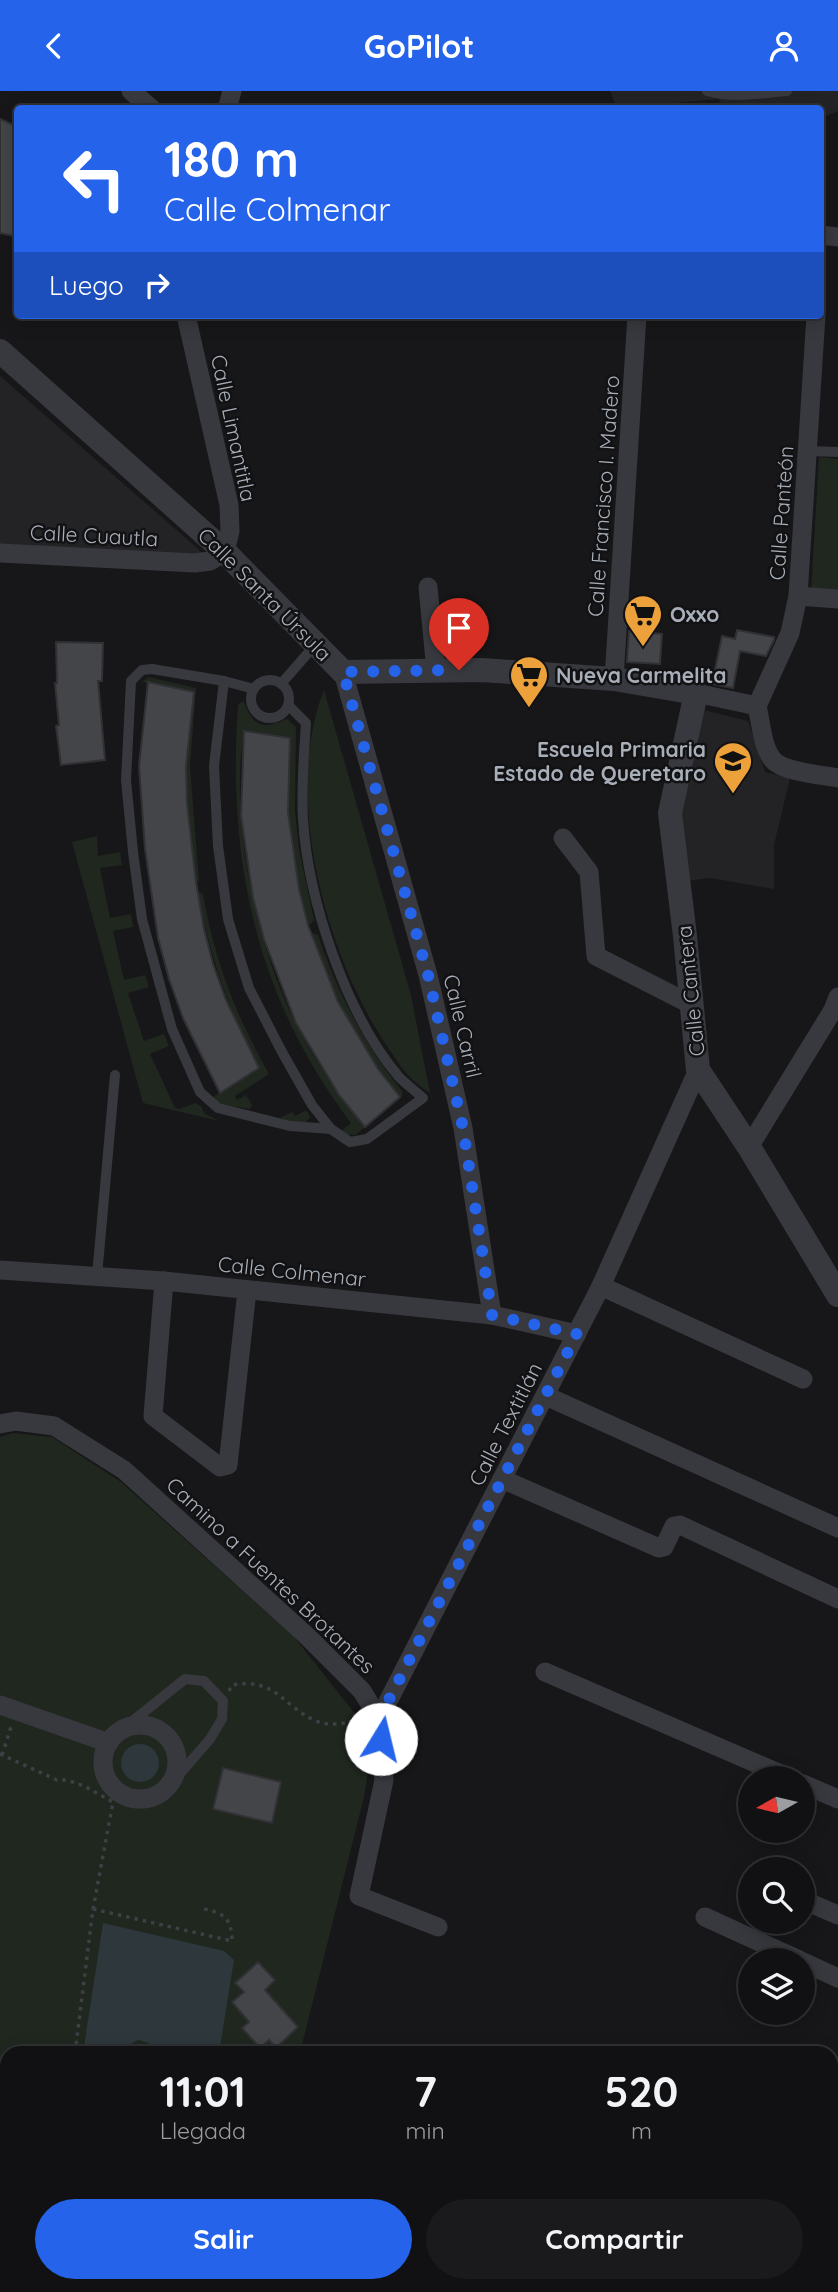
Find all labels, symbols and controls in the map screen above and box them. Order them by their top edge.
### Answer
text: GoPilot [364,26,474,66]
icon: back [35,27,73,65]
icon: person [765,27,803,65]
text: 180 m [164,128,299,189]
icon: left [49,133,140,224]
text: Calle Colmenar [164,189,391,229]
icon: right [138,266,176,304]
text: Luego [49,269,124,302]
street label: Calle Limantitla [206,352,262,504]
street label: Calle Francisco I. Madero [582,374,624,618]
street label: Calle Panteón [763,445,799,581]
street label: Calle Cuautla [29,519,159,551]
street label: Calle Santa Úrsula [193,522,337,666]
supermarket icon: Oxxo [622,593,664,648]
pin [429,598,489,670]
place label: Oxxo [670,601,719,627]
icon: arrive [440,609,478,647]
supermarket icon: Nueva Carmelita [508,654,550,709]
place label: Nueva Carmelita [556,662,727,688]
place label: Escuela Primaria Estado de Queretaro [493,736,706,786]
school or university icon: Escuela Primaria Estado de Queretaro [712,740,754,795]
street label: Calle Cantera [670,924,710,1058]
street label: Calle Carril [438,972,488,1080]
street label: Calle Colmenar [217,1250,367,1292]
street label: Calle Textitlán [463,1358,547,1490]
street label: Camino a Fuentes Brotantes [161,1471,381,1679]
position arrow [344,1702,418,1776]
north arrow [738,1766,816,1843]
map controls [738,1766,815,2025]
button: search [738,1857,815,1934]
button: layers [738,1948,815,2025]
text: 11:01 [160,2065,246,2118]
text: 7 [414,2065,437,2118]
text: 520 [604,2065,678,2118]
text: Llegada [160,2116,246,2145]
text: min [406,2116,445,2145]
text: m [631,2116,652,2145]
button: Salir [35,2199,412,2279]
button: Compartir [426,2199,803,2279]

